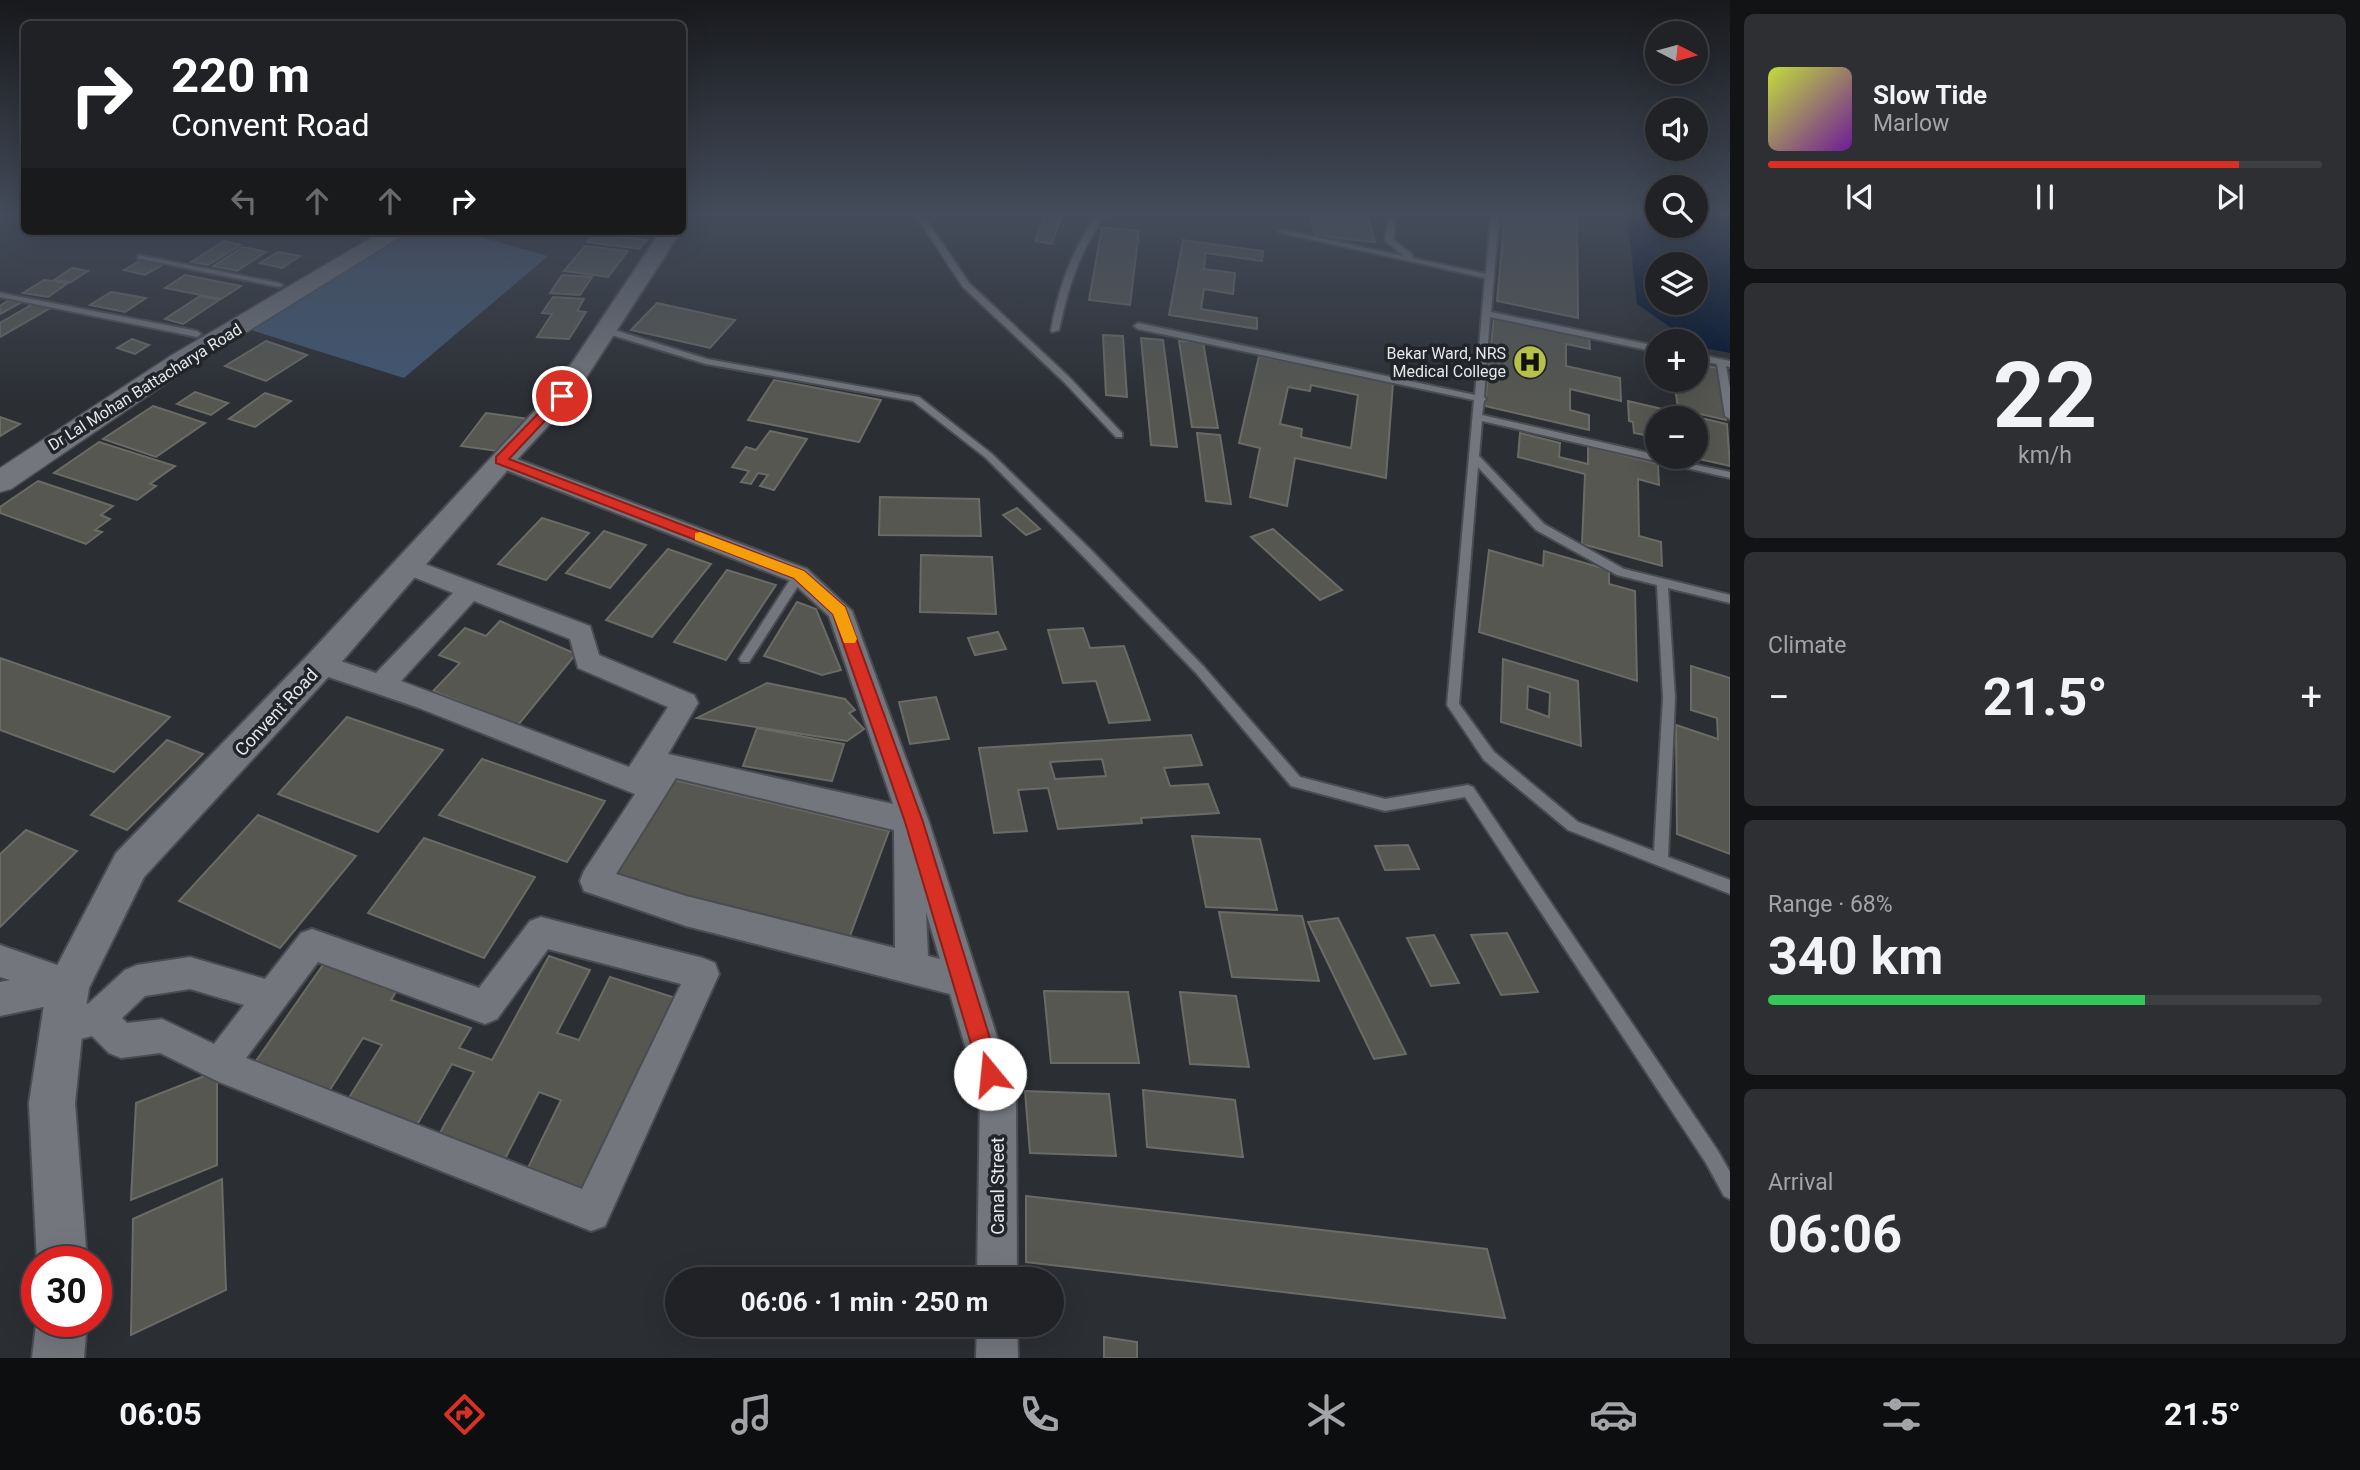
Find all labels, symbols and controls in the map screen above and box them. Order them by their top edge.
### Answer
north arrow [1645,21,1708,84]
map controls [1645,21,1708,469]
text: 220 m [171,47,310,104]
icon: right [56,49,147,140]
text: Slow Tide [1873,80,1987,110]
button: sound [1645,98,1708,161]
text: Convent Road [171,106,370,144]
text: Marlow [1873,110,1949,137]
button: search [1645,175,1708,238]
icon: previous [1841,178,1879,216]
icon: pause [2026,178,2064,216]
icon: next [2211,178,2249,216]
icon: left [225,182,263,220]
icon: ahead [298,182,336,220]
icon: ahead [371,182,409,220]
icon: right [444,182,482,220]
button: layers [1645,252,1708,315]
street label: Dr Lal Mohan Battacharya Road [45,319,245,455]
button: + [1645,329,1708,392]
hospital icon: Bekar Ward, NRS Medical College [1511,343,1549,381]
text: 22 [1993,343,2097,449]
place label: Bekar Ward, NRS Medical College [1387,344,1506,381]
pin [532,366,592,426]
icon: arrive [543,377,581,415]
button: − [1645,406,1708,469]
text: km/h [2018,442,2072,469]
text: Climate [1768,632,1847,659]
street label: Convent Road [230,664,322,760]
text: 21.5° [1983,667,2108,728]
text: − [1768,675,1790,719]
text: + [2300,675,2322,719]
text: Range · 68% [1768,891,1893,918]
text: 340 km [1768,926,1943,987]
position arrow [953,1037,1027,1111]
street label: Canal Street [987,1137,1008,1235]
text: Arrival [1768,1169,1833,1196]
text: 06:06 [1768,1204,1902,1265]
speed limit sign: 30 [21,1246,112,1337]
text: 06:06 · 1 min · 250 m [741,1287,988,1317]
icon: directions [440,1390,489,1439]
icon: music [727,1390,776,1439]
icon: phone [1015,1390,1064,1439]
icon: climate [1302,1390,1351,1439]
icon: car [1589,1390,1638,1439]
icon: filters [1877,1390,1926,1439]
text: 06:05 [119,1395,202,1433]
text: 21.5° [2164,1395,2241,1433]

